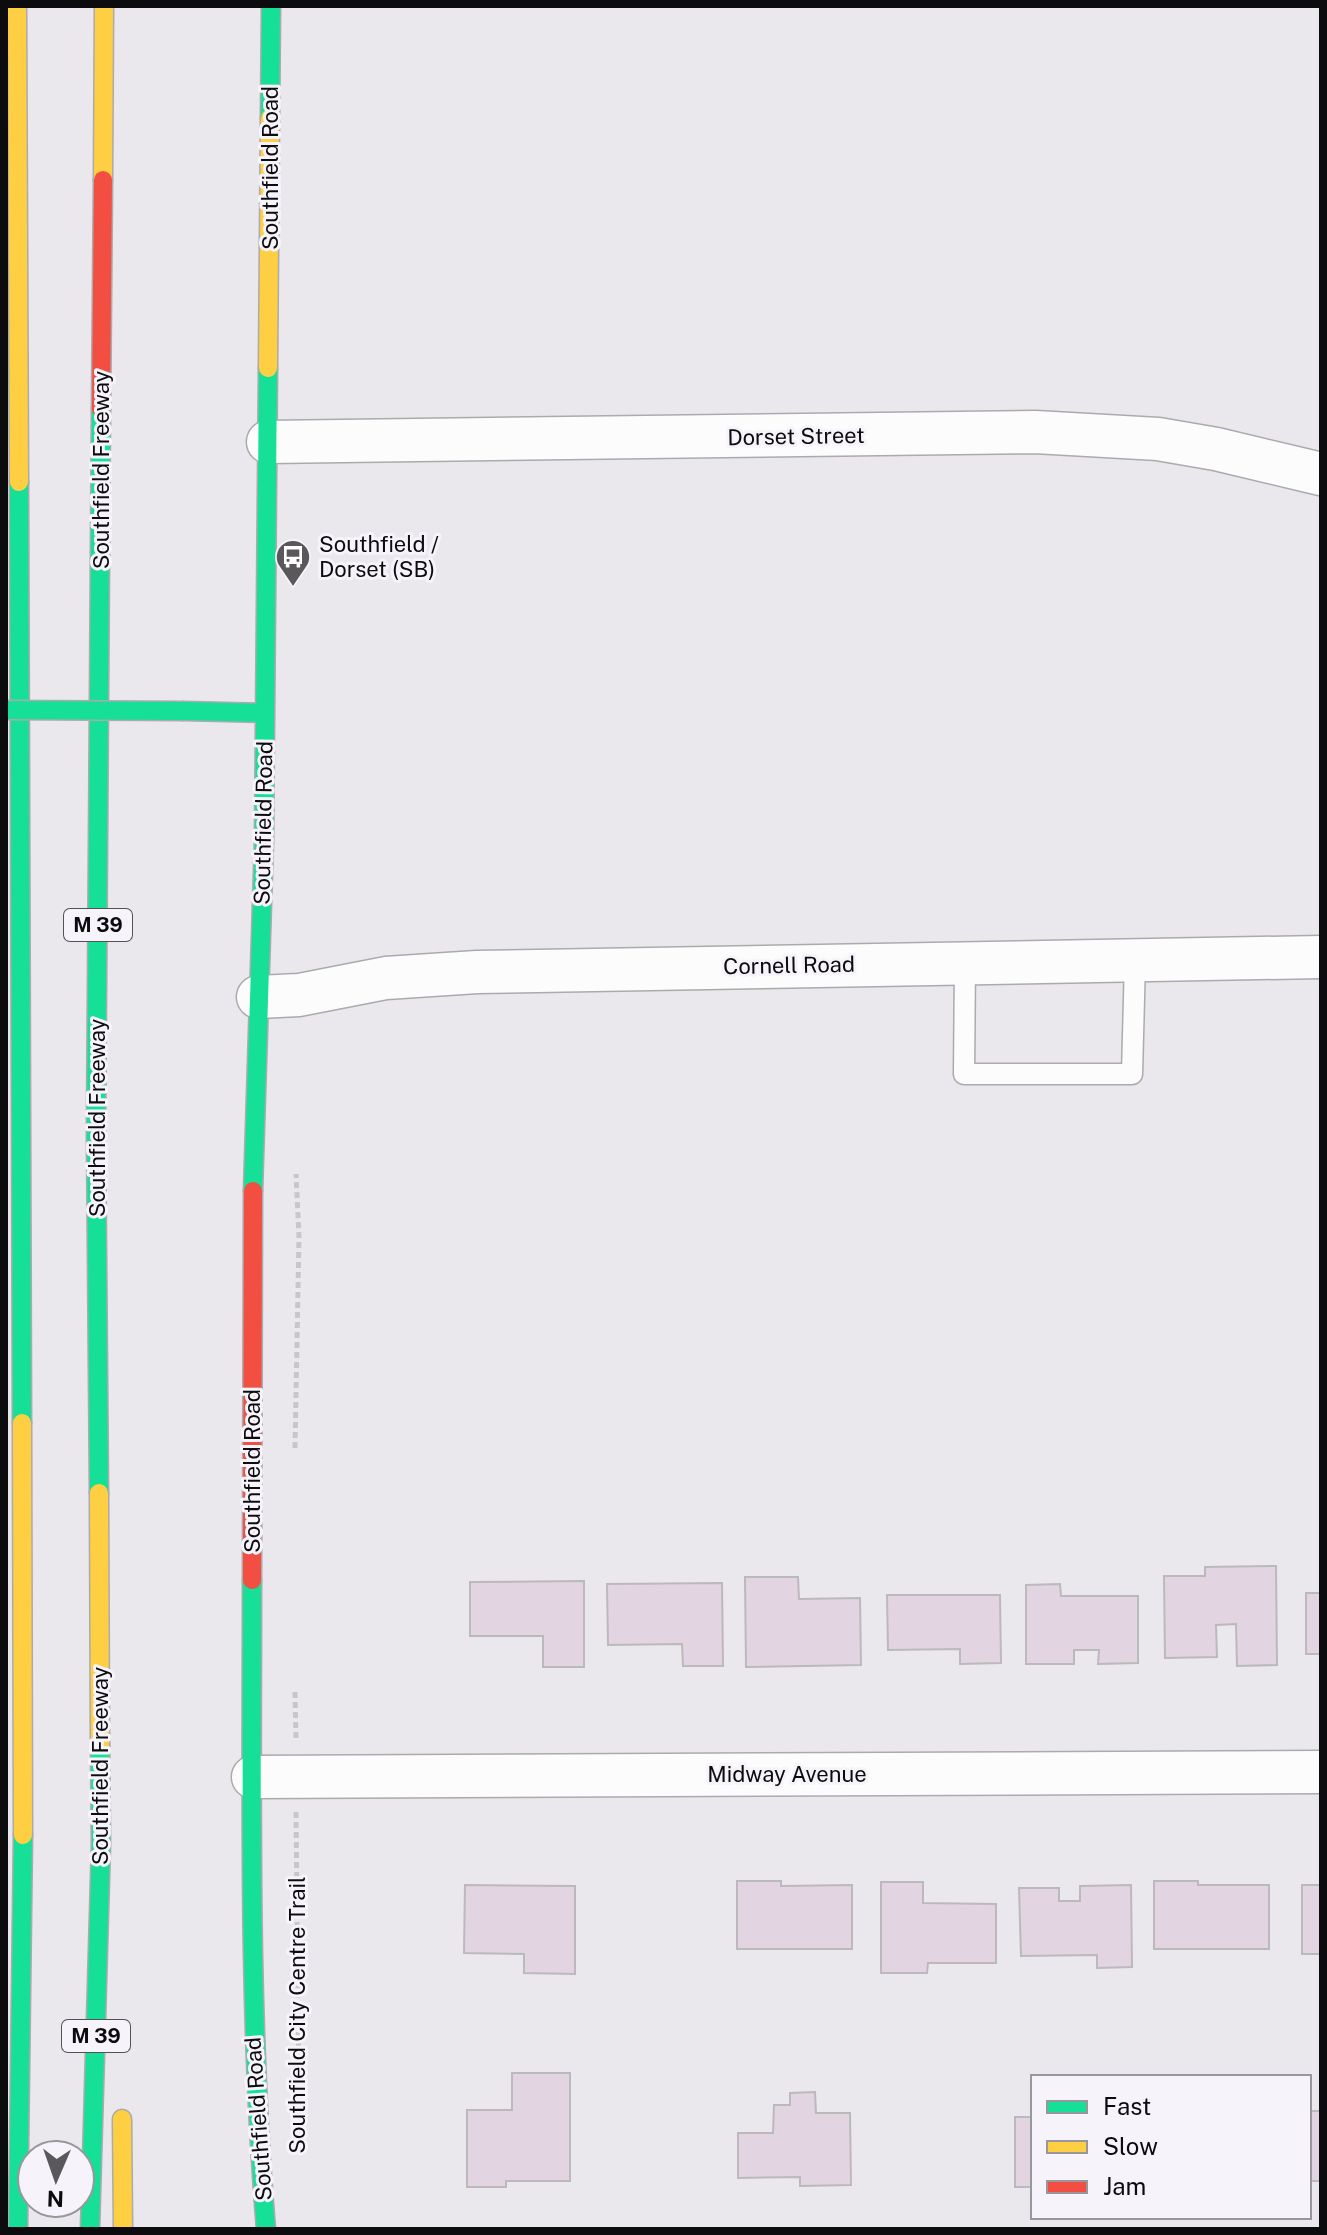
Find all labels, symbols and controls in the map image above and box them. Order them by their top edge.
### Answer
street label: Southfield Road [257,86,283,250]
street label: Southfield Freeway [88,370,114,569]
street label: Dorset Street [727,422,865,450]
place label: Southfield / Dorset (SB) [319,531,439,582]
bus stop icon: Southfield / Dorset (SB) [274,538,312,588]
street label: Southfield Road [249,741,277,905]
road number: M 39 [64,909,132,941]
street label: Cornell Road [723,951,855,979]
street label: Southfield Freeway [84,1018,110,1217]
street label: Southfield Road [239,1389,265,1553]
street label: Southfield Freeway [87,1666,113,1865]
street label: Midway Avenue [707,1761,867,1787]
street label: Southfield City Centre Trail [284,1876,310,2154]
road number: M 39 [62,2020,130,2052]
street label: Southfield Road [239,2036,277,2202]
legend [1031,2075,1311,2219]
text: Fast [1103,2092,1151,2120]
text: Slow [1103,2132,1158,2160]
north arrow [16,2139,96,2219]
text: Jam [1103,2172,1146,2200]
text: N [46,2186,64,2212]

